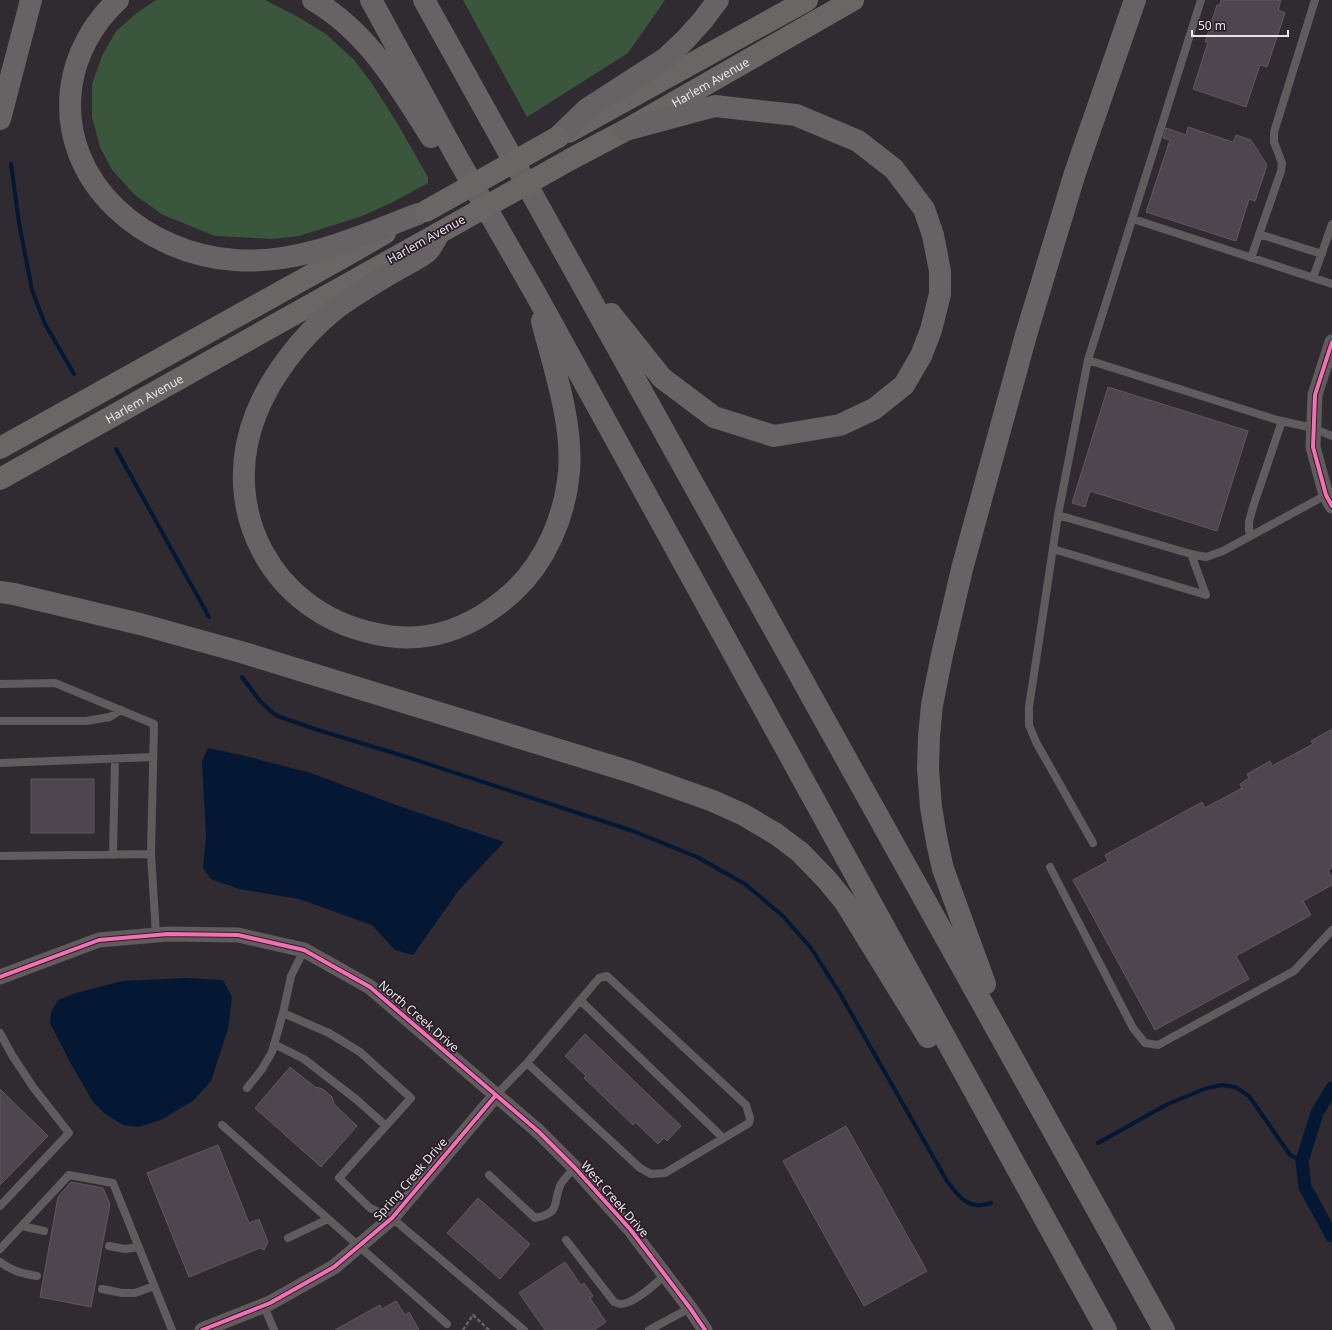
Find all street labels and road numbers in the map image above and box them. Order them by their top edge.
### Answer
street label: Harlem Avenue [668,53,752,111]
street label: Harlem Avenue [384,210,468,268]
street label: Harlem Avenue [102,370,186,427]
street label: North Creek Drive [375,976,463,1056]
street label: Spring Creek Drive [369,1134,451,1224]
street label: West Creek Drive [577,1157,653,1241]

